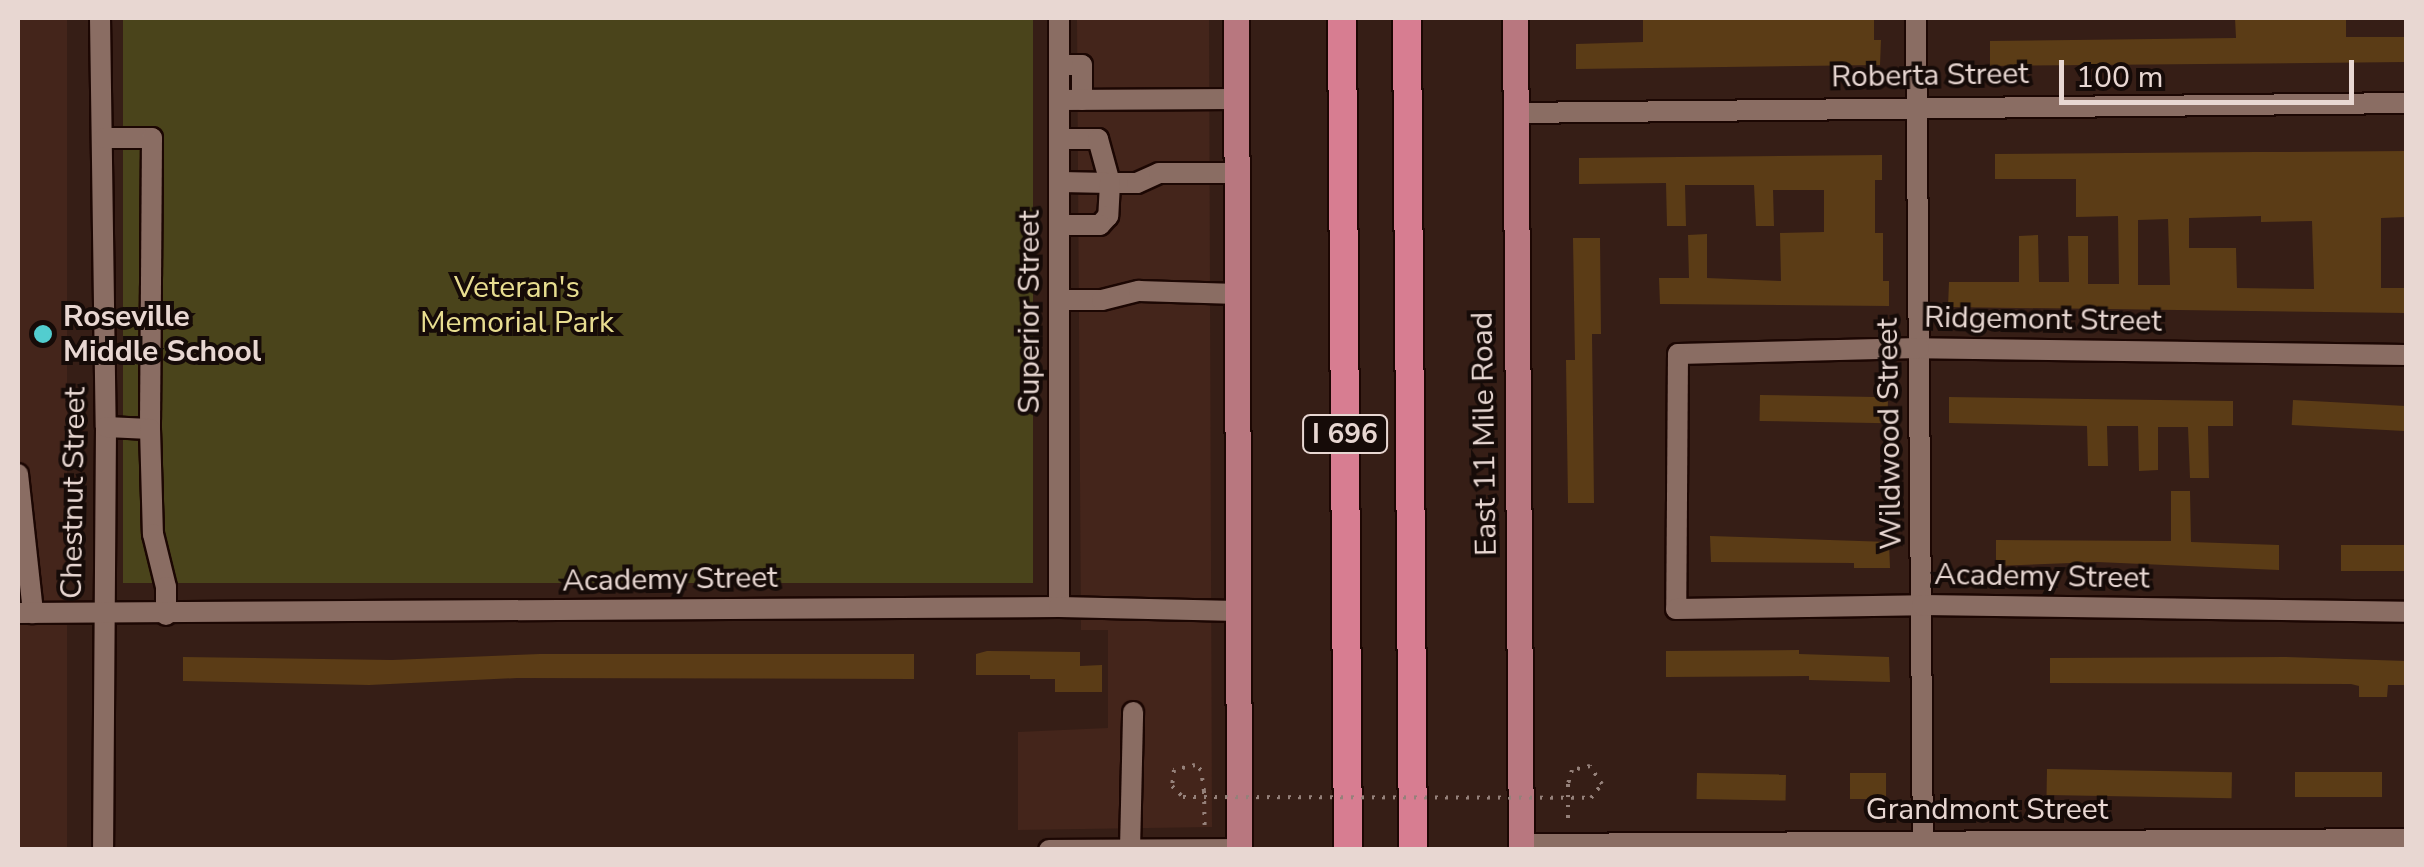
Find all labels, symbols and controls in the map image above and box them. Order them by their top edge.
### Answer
scale bar [2064,40,2359,102]
street label: Roberta Street [1831,56,2029,96]
text: 100 m [2076,57,2163,98]
street label: Superior Street [1012,210,1048,414]
park label: Veteran's Memorial Park [420,270,614,340]
place label: Roseville Middle School [63,299,261,370]
street label: Ridgemont Street [1924,300,2162,340]
street label: East 11 Mile Road [1465,312,1505,556]
street label: Wildwood Street [1870,318,1910,550]
marker: Roseville Middle School [32,323,54,345]
street label: Chestnut Street [54,387,94,599]
road number: I 696 [1300,411,1390,457]
street label: Academy Street [1934,557,2150,597]
street label: Academy Street [562,560,778,600]
street label: Grandmont Street [1866,792,2108,828]

